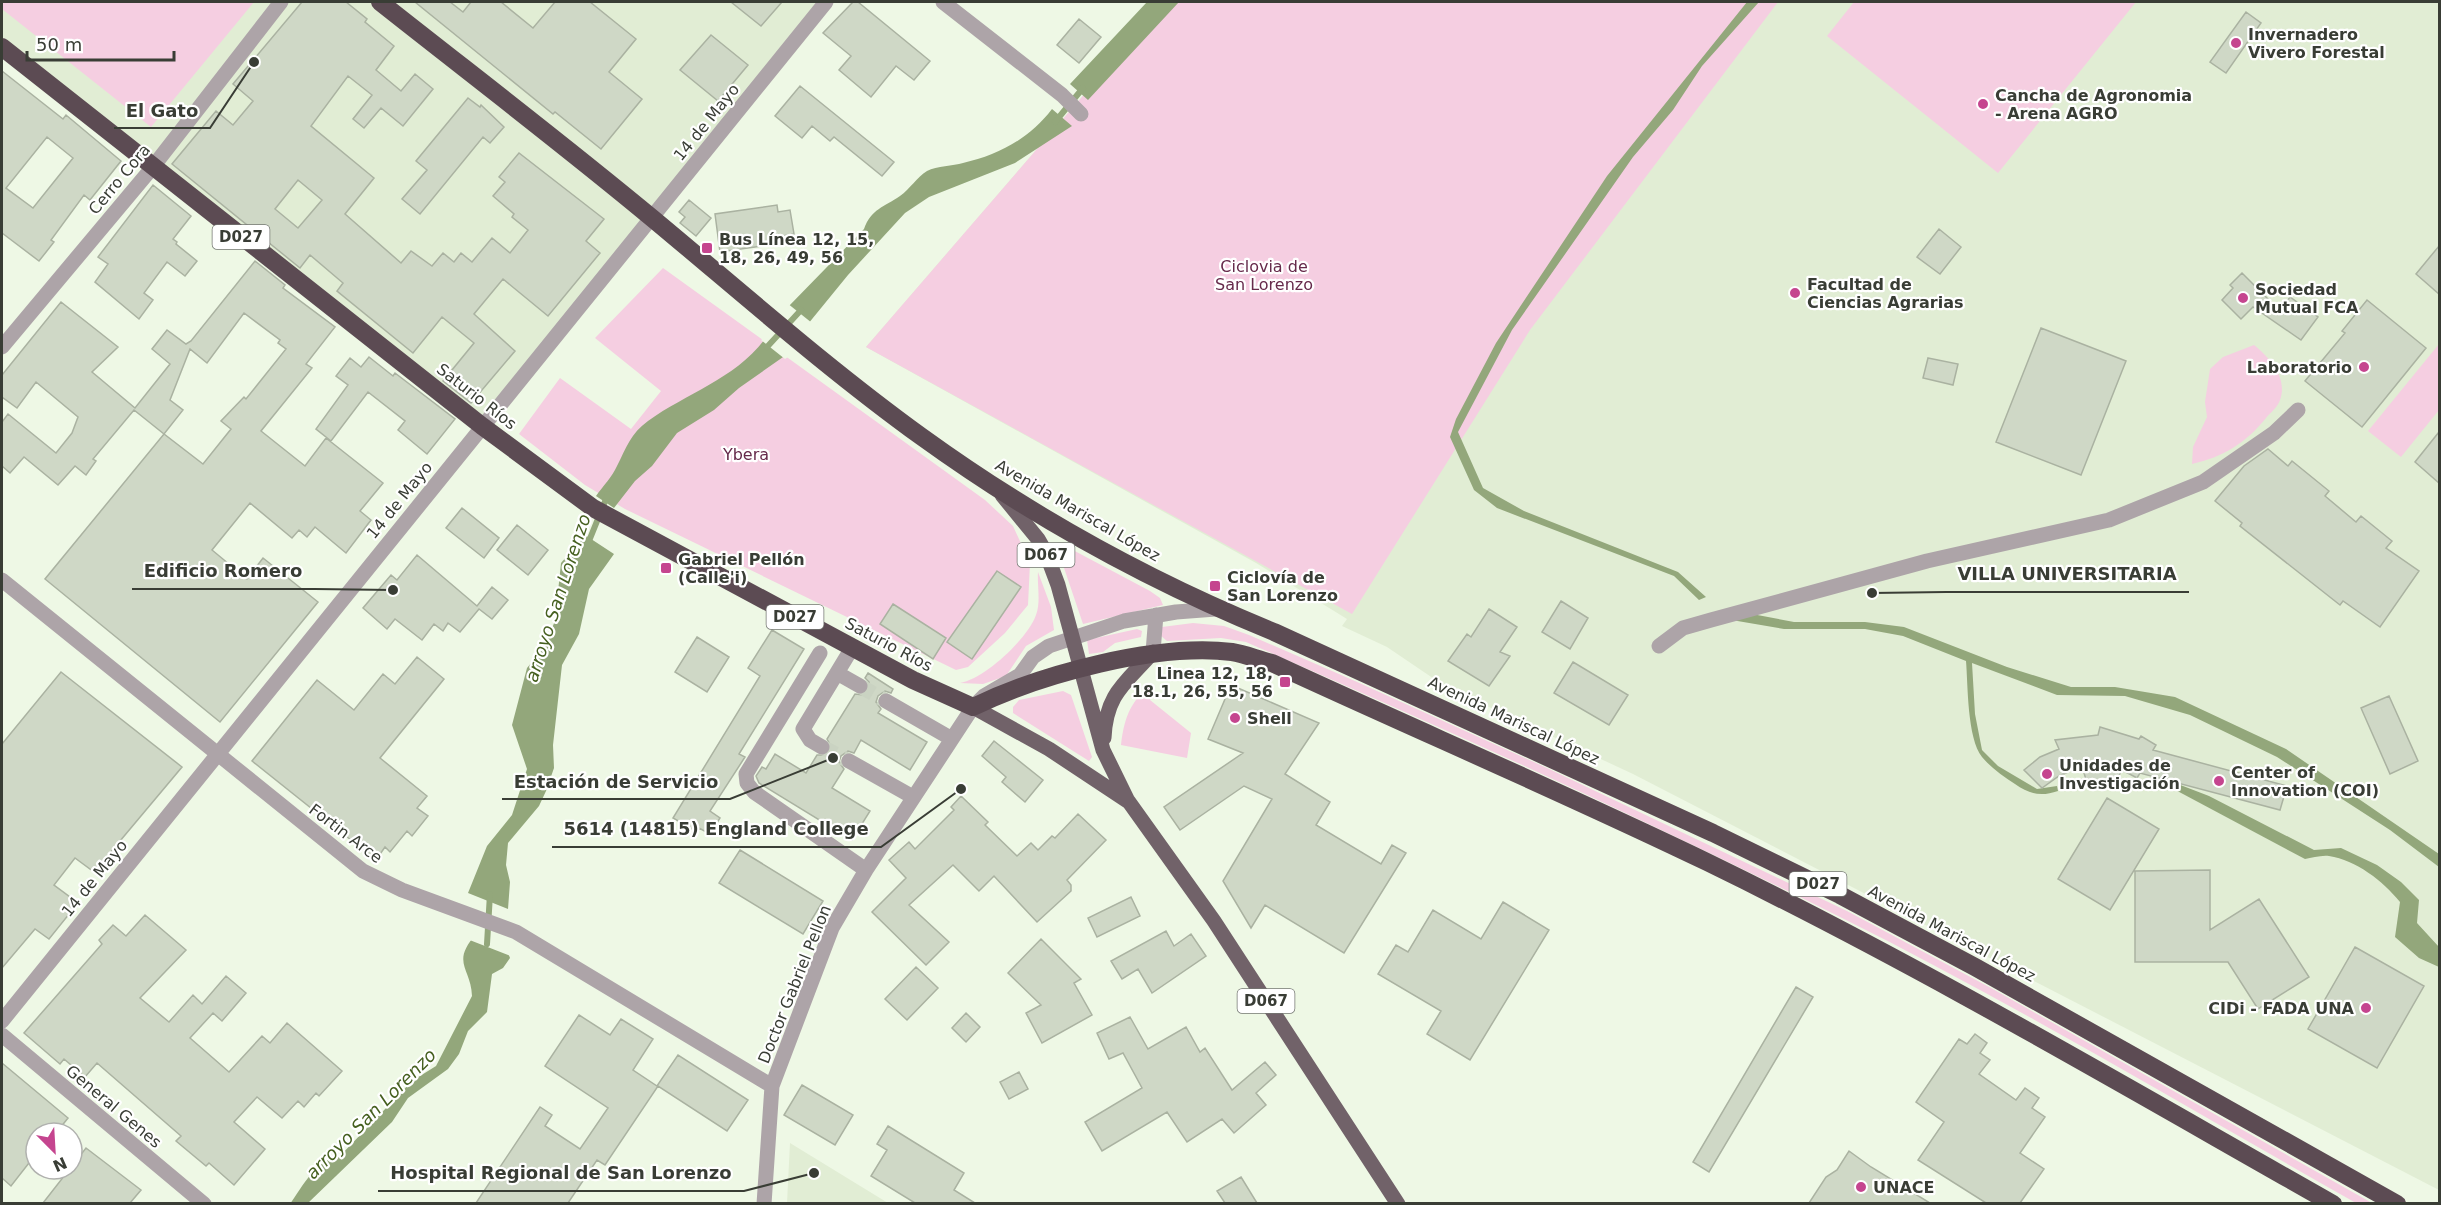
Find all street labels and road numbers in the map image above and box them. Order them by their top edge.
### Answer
street label: 14 de Mayo [670,80,743,165]
street label: Cerro Cora [85,140,154,218]
road number: D027 [212,225,270,249]
street label: Saturio Ríos [433,359,520,433]
street label: Avenida Mariscal López [992,455,1163,565]
street label: 14 de Mayo [363,458,436,543]
road number: D067 [1018,543,1074,567]
road number: D027 [766,605,824,629]
street label: Saturio Ríos [842,614,936,675]
street label: Avenida Mariscal López [1425,672,1602,769]
street label: Fortin Arce [305,800,386,867]
street label: 14 de Mayo [58,836,131,921]
road number: D027 [1790,872,1846,896]
street label: Avenida Mariscal López [1865,881,2039,986]
street label: Doctor Gabriel Pellon [754,902,835,1066]
road number: D067 [1238,989,1294,1013]
street label: General Genes [62,1061,165,1152]

